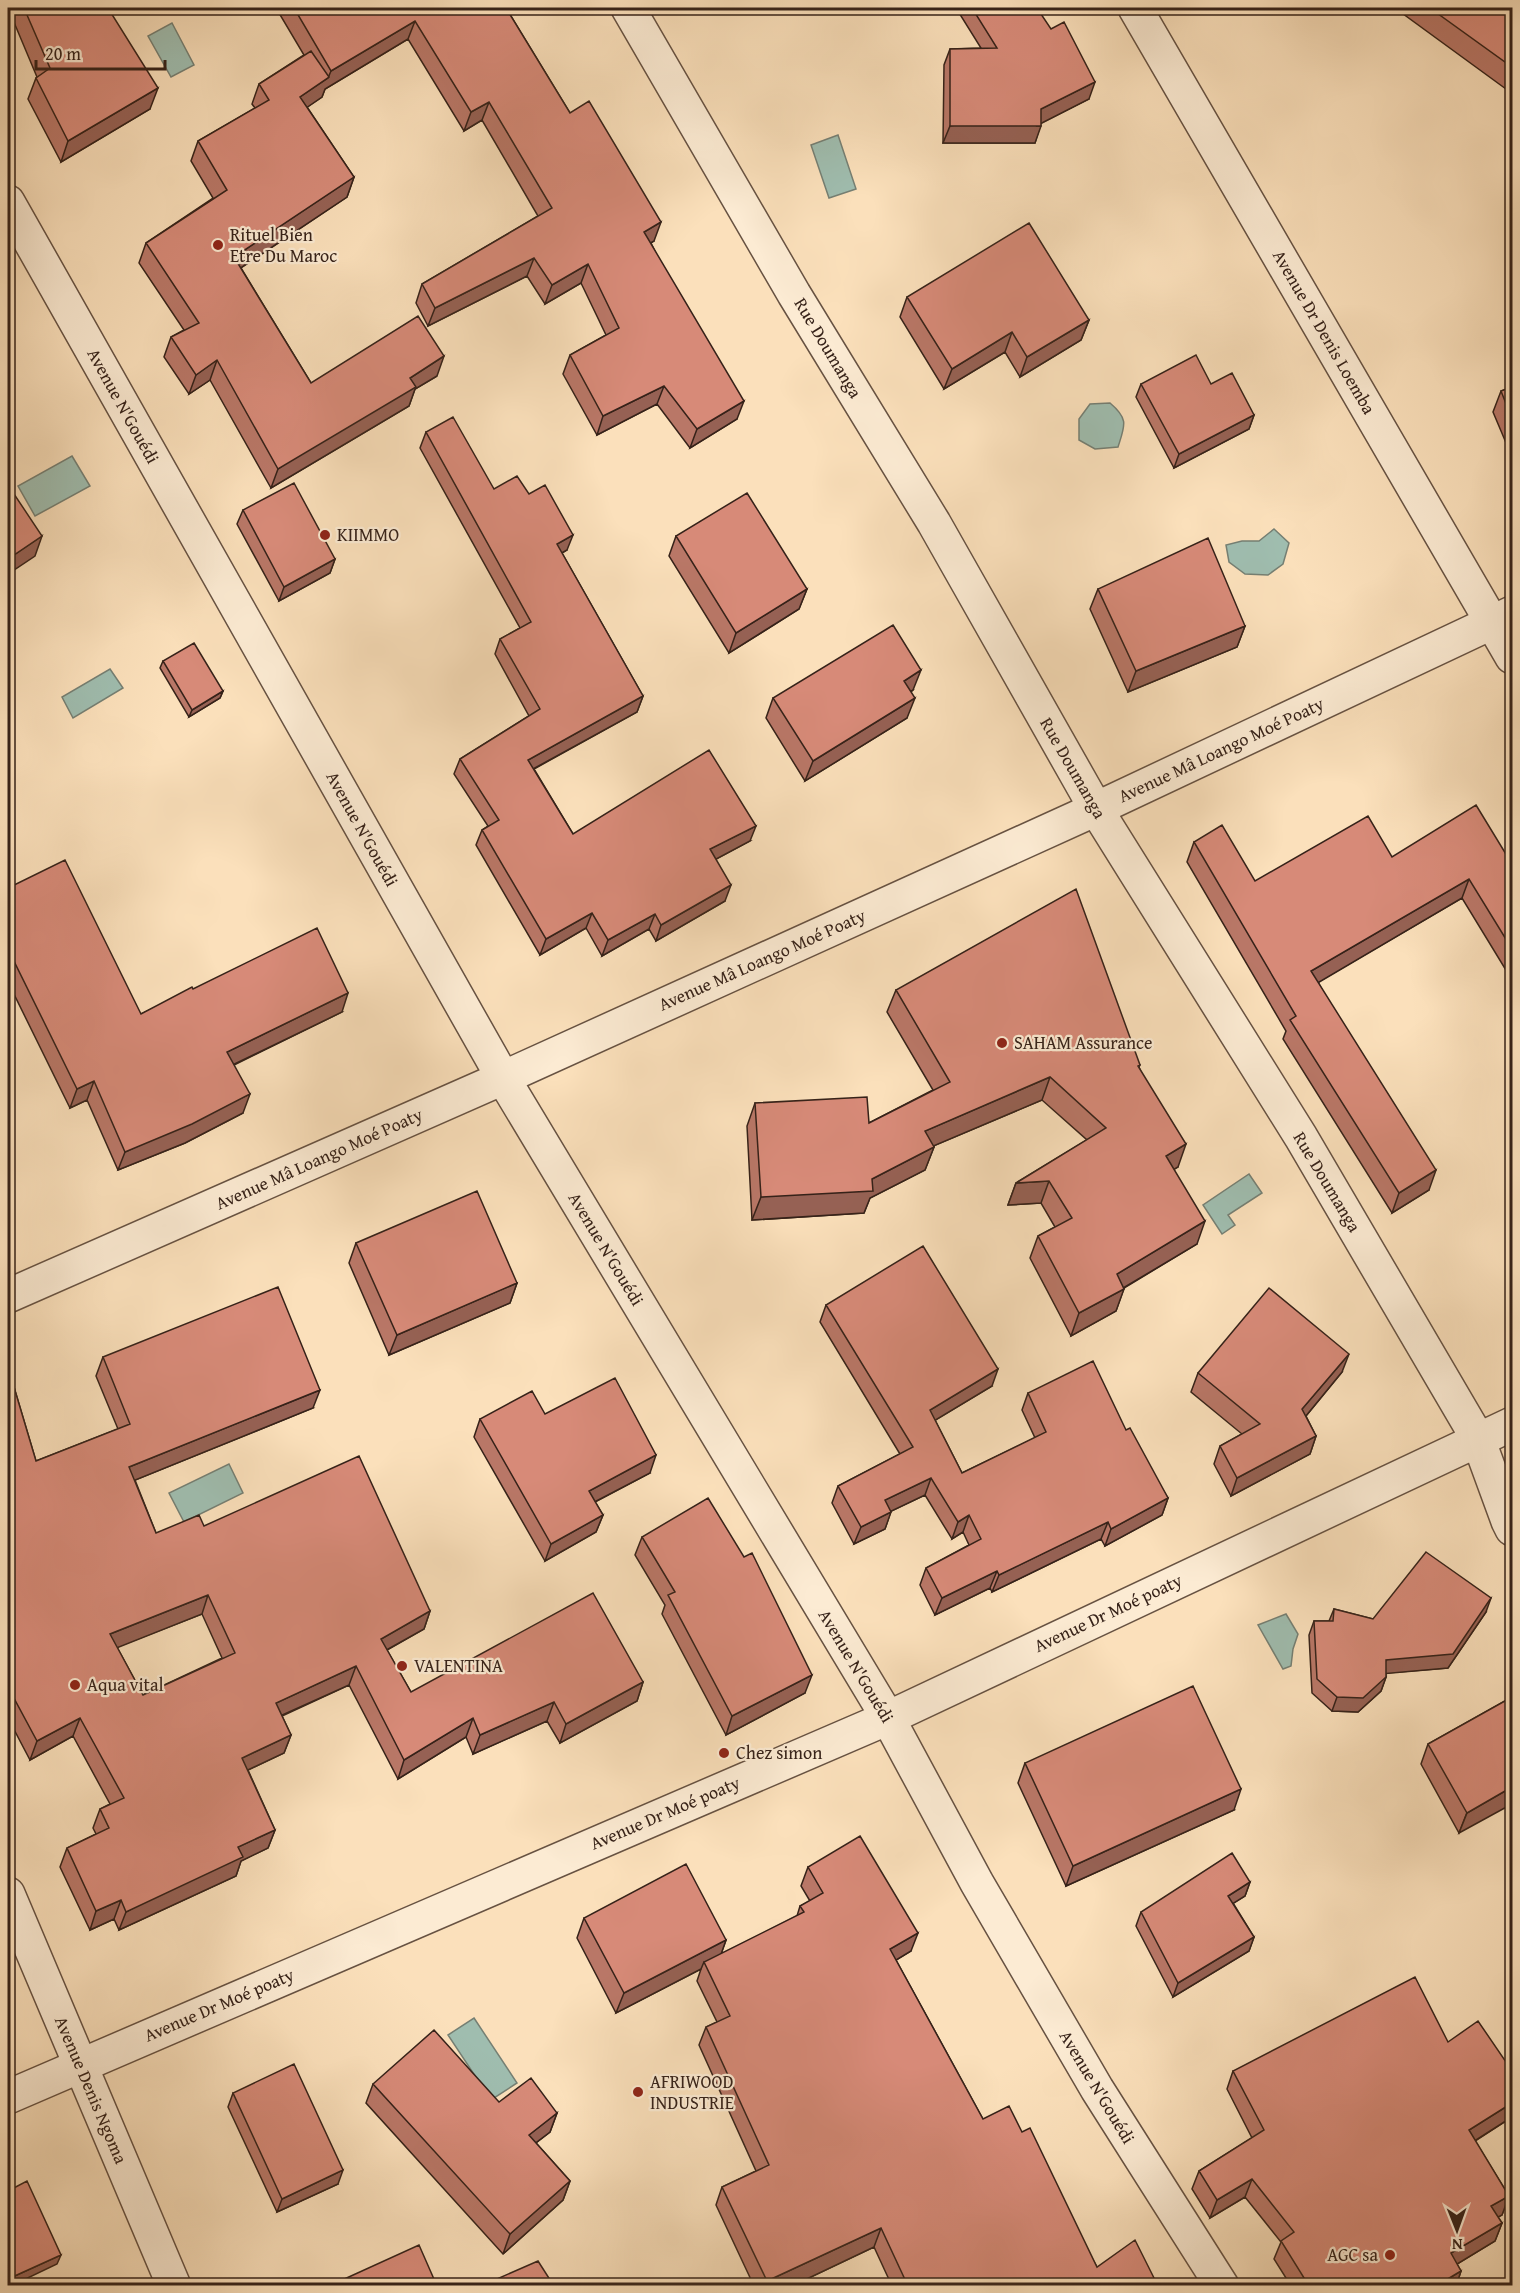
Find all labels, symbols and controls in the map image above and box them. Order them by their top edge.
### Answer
scale bar [36,33,165,71]
text: 20 m [45,40,81,67]
place label: Rituel Bien Etre Du Maroc [230,221,337,269]
marker: Rituel Bien Etre Du Maroc [211,238,225,252]
street label: Avenue Dr Denis Loemba [1266,244,1383,420]
street label: Rue Doumanga [788,292,869,404]
street label: Avenue N'Gouédi [81,343,166,468]
place label: KIIMMO [337,521,399,548]
marker: KIIMMO [318,528,332,542]
street label: Avenue Mâ Loango Moé Poaty [1113,690,1328,809]
street label: Rue Doumanga [1033,712,1114,824]
street label: Avenue N'Gouédi [320,766,405,891]
street label: Avenue Mâ Loango Moé Poaty [654,902,870,1017]
place label: SAHAM Assurance [1014,1029,1153,1056]
marker: SAHAM Assurance [995,1036,1009,1050]
street label: Avenue Mâ Loango Moé Poaty [211,1101,427,1216]
street label: Rue Doumanga [1287,1126,1368,1238]
street label: Avenue N'Gouédi [562,1187,651,1311]
street label: Avenue Dr Moé poaty [1029,1566,1186,1659]
street label: Avenue N'Gouédi [812,1604,901,1728]
place label: VALENTINA [414,1652,503,1679]
marker: VALENTINA [395,1659,409,1673]
place label: Aqua vital [87,1671,164,1698]
marker: Aqua vital [68,1678,82,1692]
place label: Chez simon [736,1739,822,1766]
marker: Chez simon [717,1746,731,1760]
street label: Avenue Dr Moé poaty [586,1769,744,1856]
street label: Avenue Dr Moé poaty [140,1961,298,2048]
street label: Avenue Denis Ngoma [48,2012,135,2168]
street label: Avenue N'Gouédi [1053,2025,1142,2149]
place label: AFRIWOOD INDUSTRIE [650,2068,734,2116]
marker: AFRIWOOD INDUSTRIE [631,2085,645,2099]
north arrow [1427,2200,1487,2260]
text: N [1451,2233,1463,2257]
place label: AGC sa [1327,2241,1378,2268]
marker: AGC sa [1383,2248,1397,2262]

